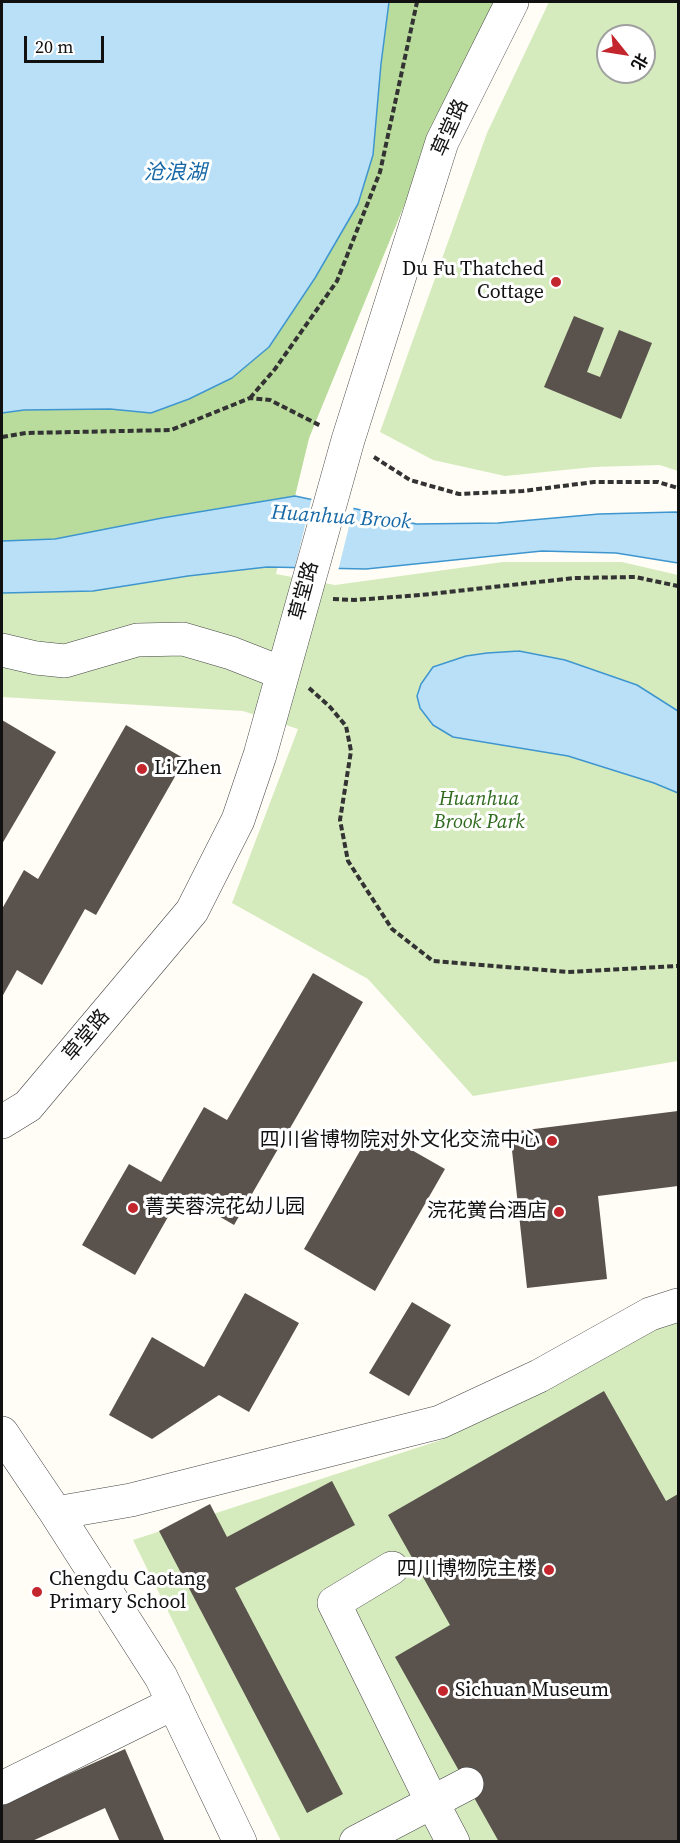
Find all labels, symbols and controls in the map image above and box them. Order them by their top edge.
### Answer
scale bar [27,24,106,62]
north arrow [596,24,656,84]
text: 20 m [35,34,73,59]
text: 北 [626,50,653,74]
street label: 草堂路 [428,96,474,160]
water label: 沧浪湖 [144,161,206,187]
place label: Du Fu Thatched Cottage [402,258,544,305]
marker: Du Fu Thatched Cottage [549,275,563,289]
water label: Huanhua Brook [270,501,412,535]
street label: 草堂路 [286,559,324,623]
place label: Li Zhen [154,757,222,781]
marker: Li Zhen [135,762,149,776]
park label: Huanhua Brook Park [433,788,525,835]
street label: 草堂路 [59,1005,115,1067]
place label: 四川省博物院对外文化交流中心 [260,1129,540,1153]
marker: 四川省博物院对外文化交流中心 [545,1134,559,1148]
place label: 菁芙蓉浣花幼儿园 [145,1196,305,1220]
place label: 浣花黉台酒店 [427,1200,547,1224]
marker: 菁芙蓉浣花幼儿园 [126,1201,140,1215]
marker: 浣花黉台酒店 [552,1205,566,1219]
place label: 四川博物院主楼 [397,1558,537,1582]
marker: 四川博物院主楼 [542,1563,556,1577]
place label: Chengdu Caotang Primary School [49,1568,206,1615]
marker: Chengdu Caotang Primary School [30,1585,44,1599]
place label: Sichuan Museum [455,1679,609,1703]
marker: Sichuan Museum [436,1684,450,1698]

